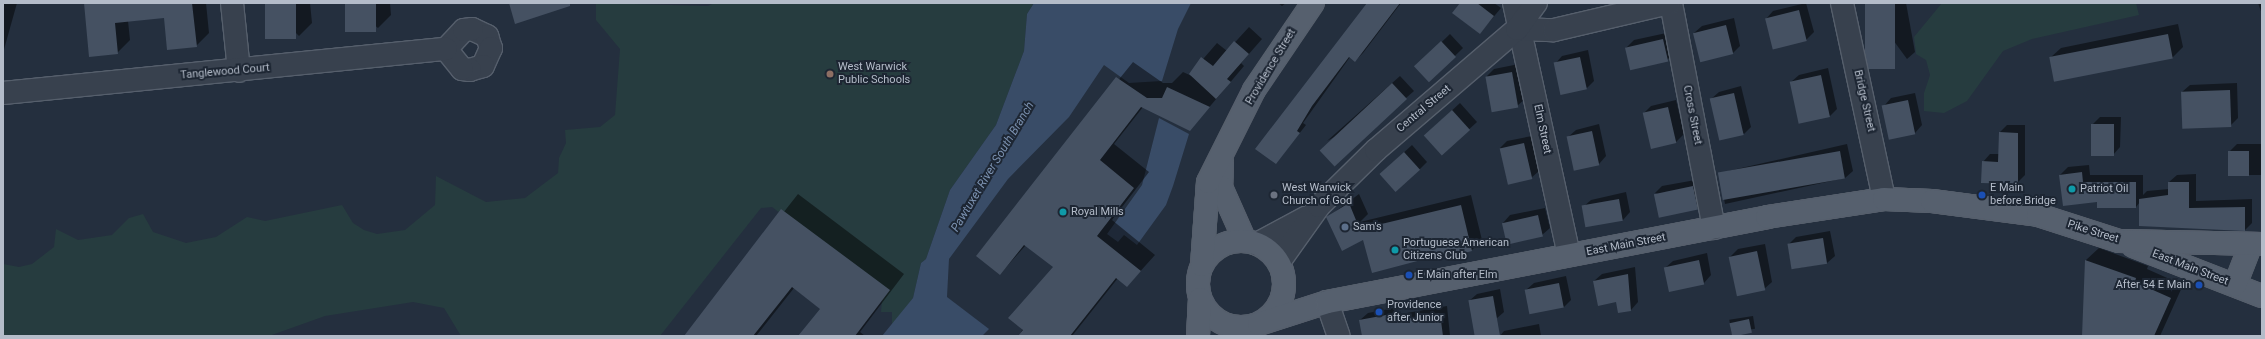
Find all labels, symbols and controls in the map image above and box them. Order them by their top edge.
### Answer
street label: Providence Street [1243,27,1299,107]
place label: West Warwick Public Schools [838,61,910,87]
street label: Tanglewood Court [180,62,270,82]
marker: West Warwick Public Schools [825,69,835,79]
street label: Bridge Street [1850,69,1878,133]
street label: Central Street [1394,83,1454,135]
street label: Cross Street [1680,84,1704,146]
water label: Pawtuxet River South Branch [948,99,1038,235]
street label: Elm Street [1530,103,1554,155]
place label: West Warwick Church of God [1282,182,1352,208]
place label: E Main before Bridge [1990,182,2056,208]
place label: Patriot Oil [2080,182,2128,196]
marker: Patriot Oil [2067,184,2077,194]
marker: West Warwick Church of God [1269,190,1279,200]
marker: E Main before Bridge [1977,190,1987,200]
place label: Royal Mills [1071,205,1124,219]
marker: Royal Mills [1058,207,1068,217]
street label: Pike Street [2066,218,2120,246]
place label: Sam's [1353,220,1382,234]
marker: Sam's [1340,222,1350,232]
street label: East Main Street [1585,231,1667,259]
place label: Portuguese American Citizens Club [1403,237,1509,263]
marker: Portuguese American Citizens Club [1390,245,1400,255]
street label: East Main Street [2150,247,2230,289]
place label: E Main after Elm [1417,268,1497,282]
marker: E Main after Elm [1404,270,1414,280]
place label: After 54 E Main [2116,278,2191,292]
marker: After 54 E Main [2194,280,2204,290]
place label: Providence after Junior [1387,299,1444,325]
marker: Providence after Junior [1374,307,1384,317]

